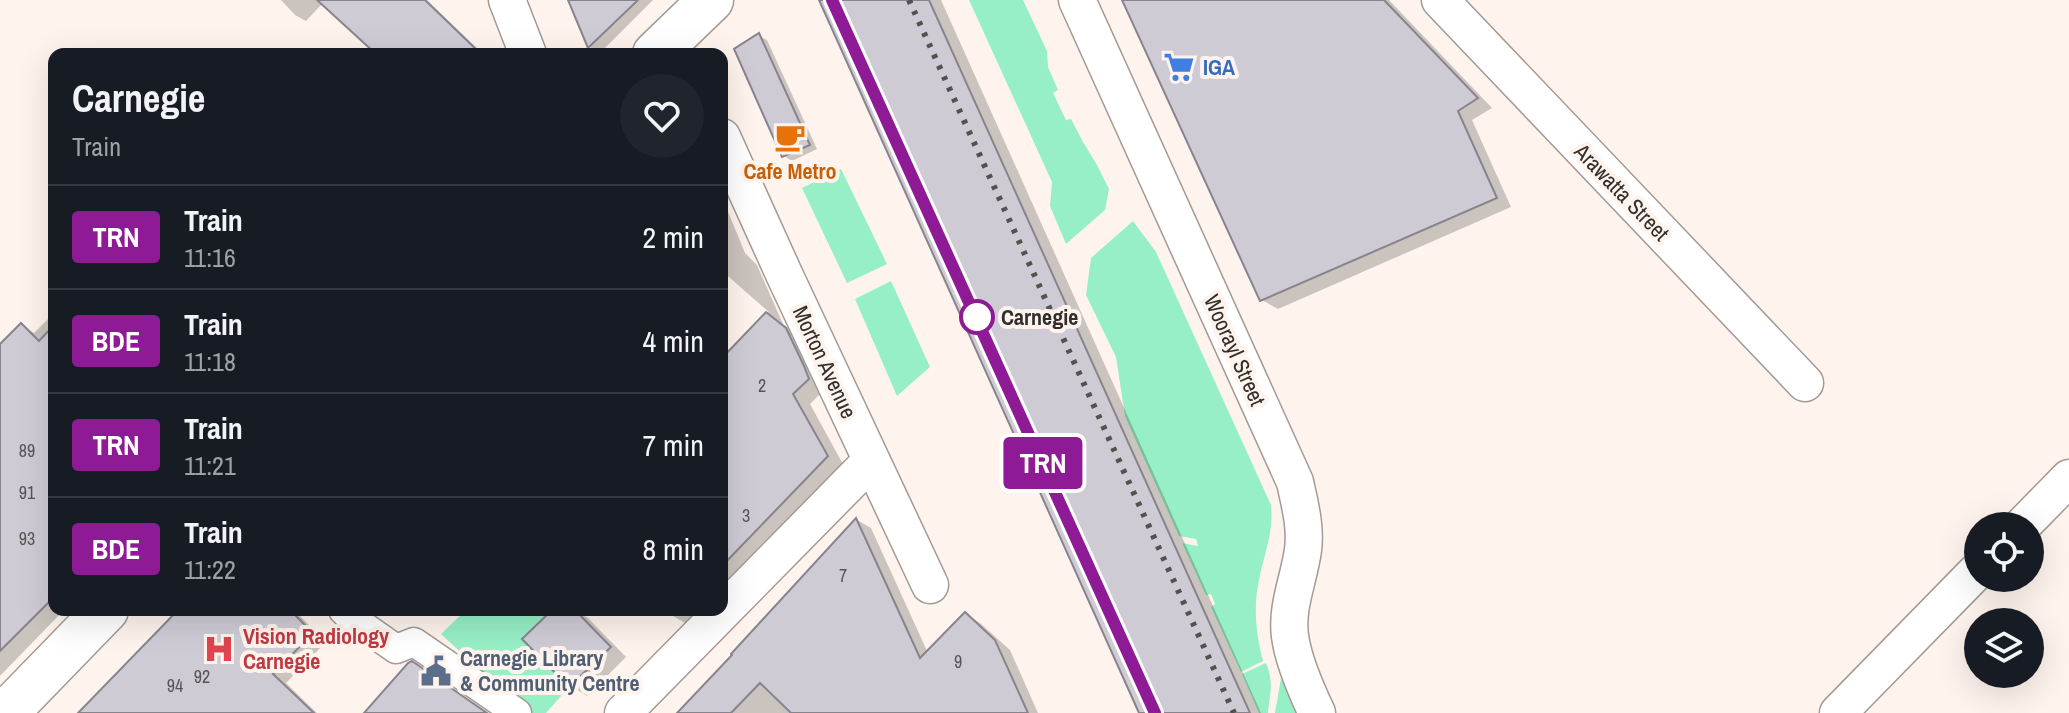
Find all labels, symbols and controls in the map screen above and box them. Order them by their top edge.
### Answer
supermarket icon: IGA [1162,50,1196,84]
place label: IGA [1203,52,1235,82]
text: Carnegie [72,73,205,124]
button: heart [620,74,704,158]
cafe icon: Cafe Metro [773,120,807,154]
text: Train [72,129,121,164]
street label: Arawatta Street [1567,136,1676,247]
place label: Cafe Metro [743,156,837,186]
text: Train [184,200,243,240]
text: 2 min [642,217,704,257]
text: TRN [92,218,140,256]
text: 11:16 [184,240,236,275]
street label: Woorayl Street [1197,290,1273,410]
marker: Carnegie [960,300,994,334]
street label: Morton Avenue [786,301,864,423]
place label: Carnegie [1001,302,1078,332]
text: Train [184,304,243,344]
text: 4 min [642,321,704,361]
text: BDE [92,322,140,360]
text: 11:18 [184,344,236,379]
house number: 2 [758,373,766,398]
text: Train [184,408,243,448]
text: 7 min [642,425,704,465]
text: TRN [92,426,140,464]
line badge: TRN [997,437,1089,489]
house number: 89 [19,438,35,463]
text: TRN [1019,444,1067,482]
text: 11:21 [184,448,236,483]
house number: 91 [19,480,36,505]
house number: 3 [742,503,750,528]
text: Train [184,512,243,552]
map controls [1964,512,2044,688]
button: locate [1964,512,2044,592]
house number: 93 [19,526,35,551]
text: 8 min [642,529,704,569]
text: BDE [92,530,140,568]
text: 11:22 [184,552,236,587]
house number: 7 [839,563,847,588]
button: layers [1964,608,2044,688]
place label: Vision Radiology Carnegie [243,621,389,676]
hospital icon: Vision Radiology Carnegie [202,632,236,666]
place label: Carnegie Library & Community Centre [460,643,639,698]
house number: 9 [954,649,962,674]
public building icon: Carnegie Library & Community Centre [419,654,453,688]
house number: 92 [194,664,210,689]
house number: 94 [167,673,183,698]

